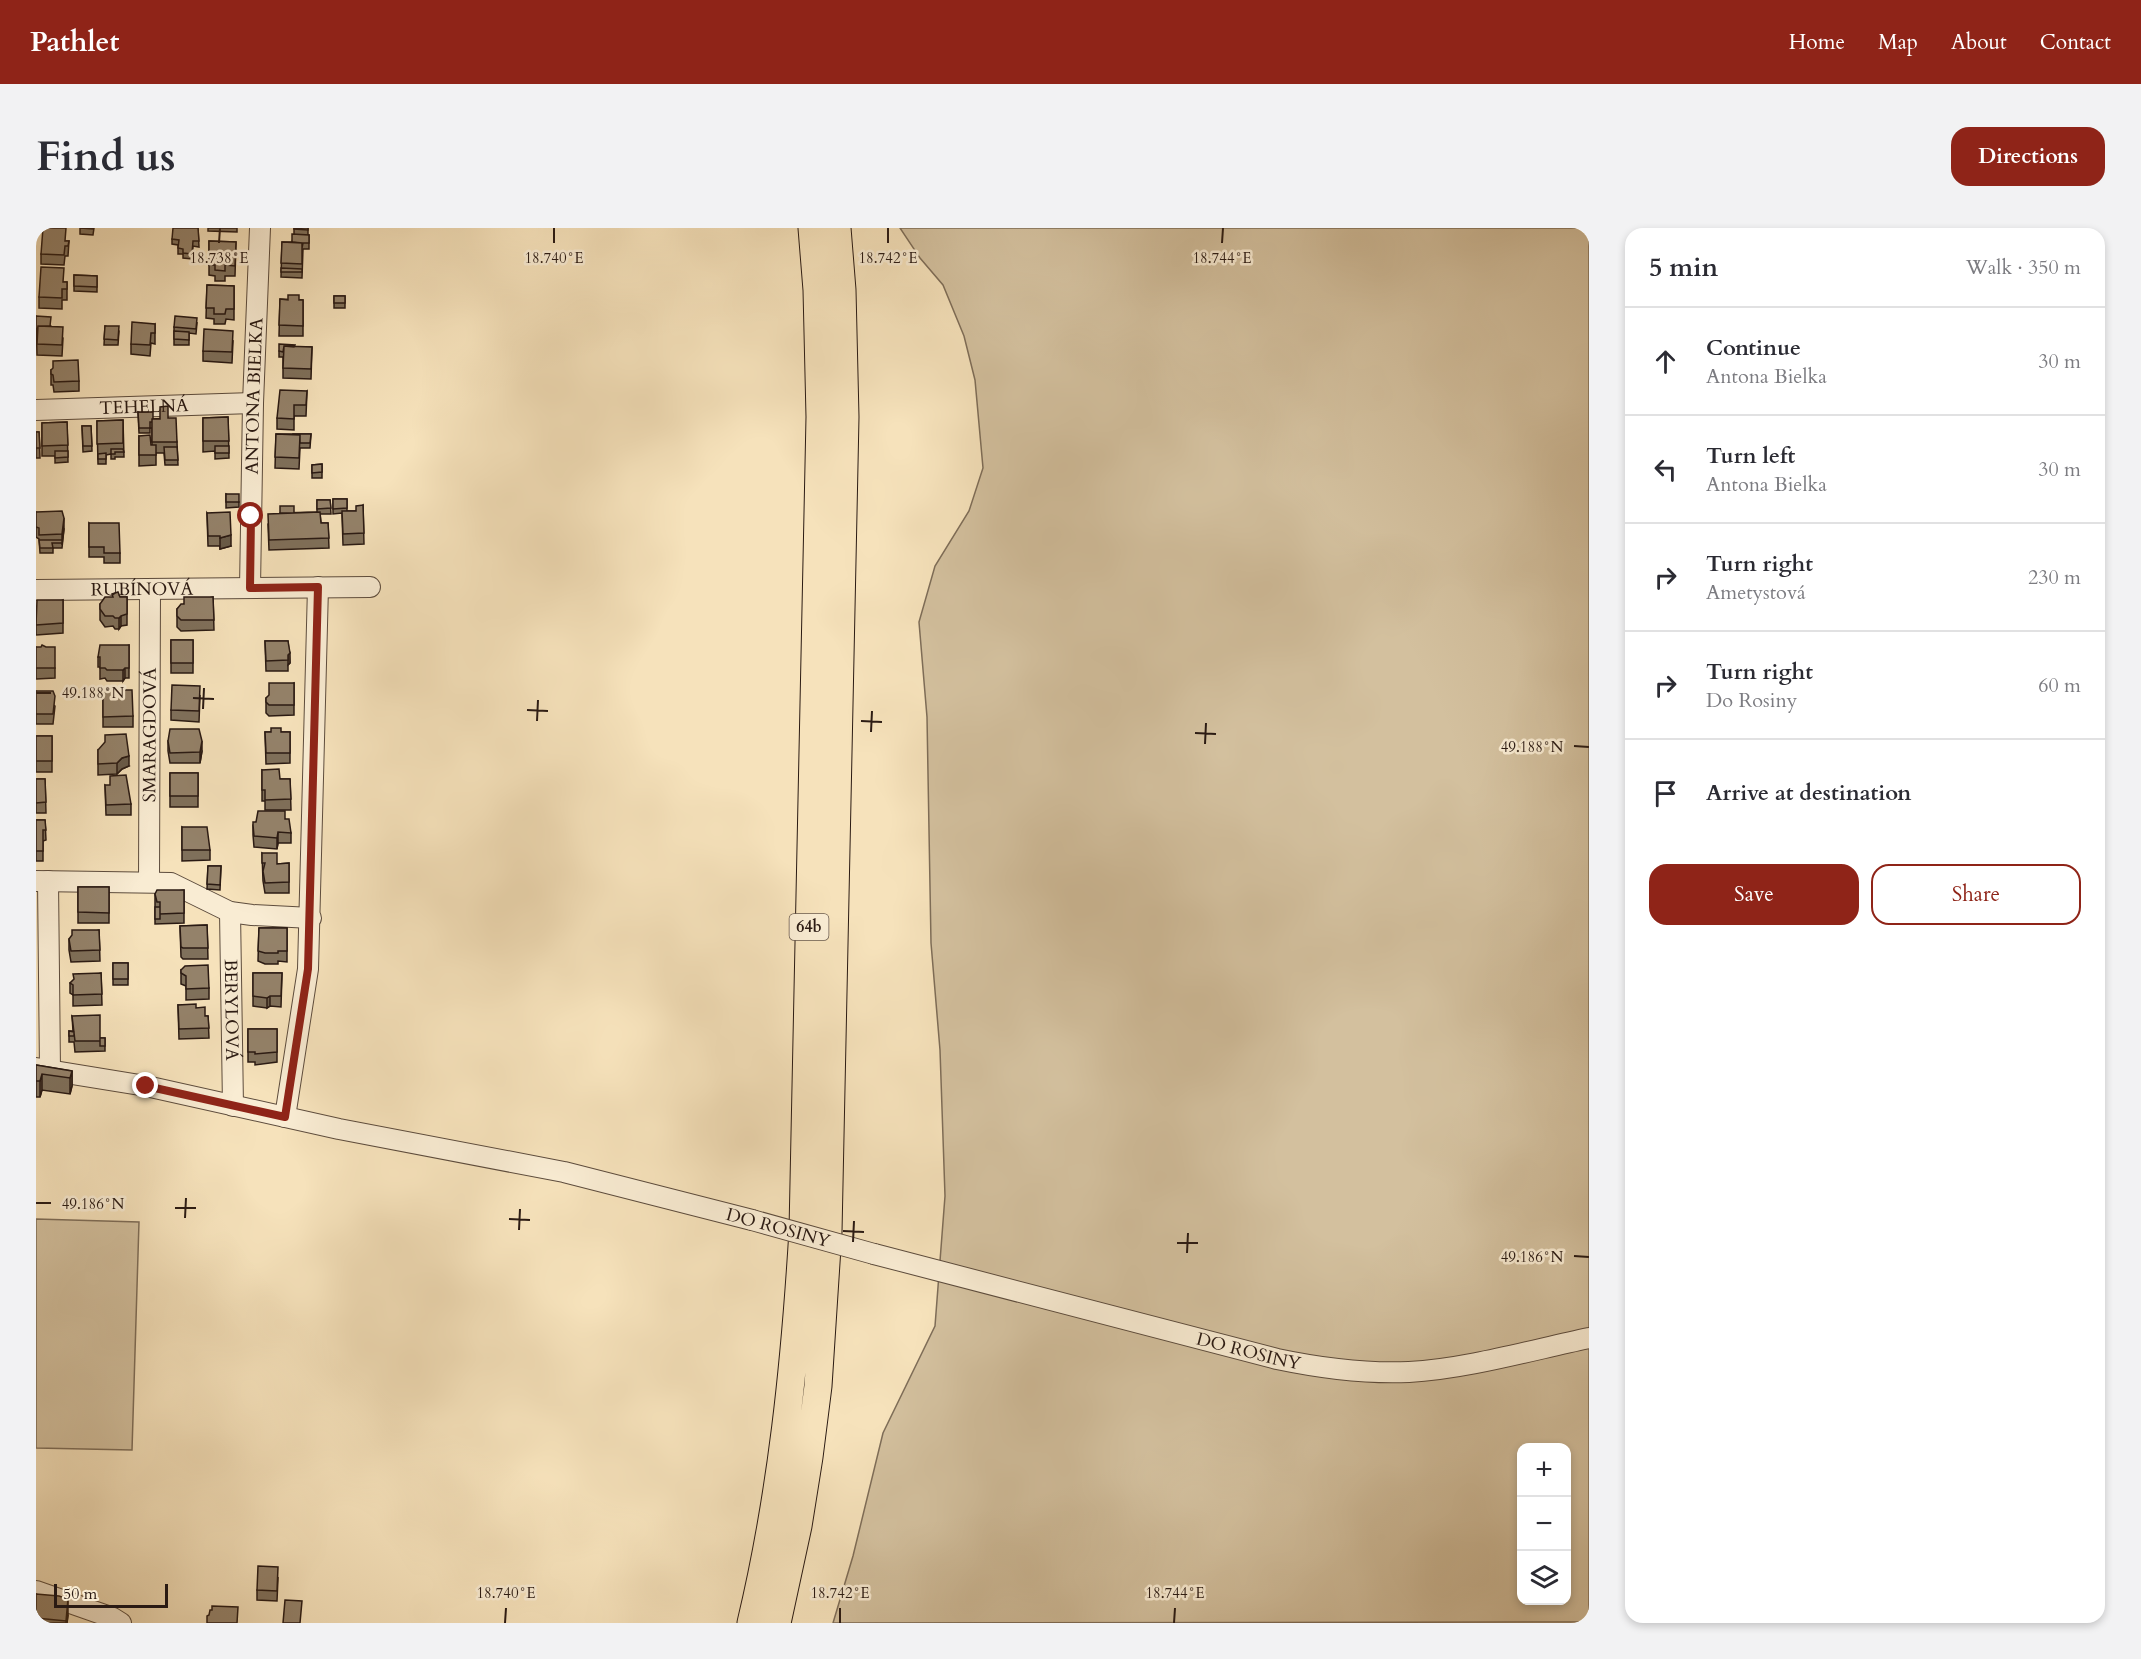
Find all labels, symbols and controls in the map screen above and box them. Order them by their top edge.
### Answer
text: Pathlet [30,23,119,61]
text: Home [1789,28,1845,57]
text: Map [1878,28,1918,57]
text: About [1951,28,2007,57]
text: Contact [2040,28,2111,57]
button: Directions [1951,127,2105,186]
text: Find us [36,128,176,185]
text: 18.738°E [189,248,249,268]
text: 18.740°E [524,248,584,268]
text: 18.742°E [858,248,918,268]
text: 18.744°E [1192,248,1252,268]
text: 5 min [1649,250,1718,285]
text: Walk · 350 m [1966,254,2081,281]
street label: ANTONA BIELKA [239,317,269,474]
text: Continue [1706,333,1801,363]
icon: ahead [1649,345,1682,378]
text: 30 m [2038,348,2081,375]
text: Antona Bielka [1706,363,1827,390]
street label: TEHELNÁ [99,393,189,420]
text: Turn left [1706,441,1795,471]
icon: left [1649,453,1682,486]
text: 30 m [2038,456,2081,483]
text: Antona Bielka [1706,471,1827,498]
route start [237,502,263,528]
text: Turn right [1706,549,1813,579]
icon: right [1649,561,1682,594]
text: 230 m [2028,564,2081,591]
street label: RUBÍNOVÁ [91,576,194,602]
text: Ametystová [1706,579,1806,606]
text: Turn right [1706,657,1813,687]
street label: SMARAGDOVÁ [137,667,162,802]
icon: right [1649,669,1682,702]
text: 60 m [2038,672,2081,699]
text: 49.188°N [62,683,125,703]
text: Do Rosiny [1706,687,1797,714]
text: 49.188°N [1501,737,1564,757]
icon: arrive [1649,777,1682,810]
text: Arrive at destination [1706,778,1911,808]
button: Save [1649,864,1859,925]
button: Share [1871,864,2081,925]
road number: 64b [790,914,828,940]
street label: BERYLOVÁ [218,959,245,1061]
route end [132,1072,158,1098]
text: 49.186°N [62,1194,125,1214]
street label: DO ROSINY [723,1202,833,1254]
text: 49.186°N [1501,1247,1564,1267]
street label: DO ROSINY [1194,1326,1303,1376]
map controls [1517,1443,1571,1605]
button: + [1517,1443,1571,1497]
button: − [1517,1497,1571,1551]
button: layers [1517,1551,1571,1605]
scale bar [54,1581,168,1608]
text: 50 m [63,1583,97,1605]
text: 18.740°E [476,1583,536,1603]
text: 18.742°E [810,1583,870,1603]
text: 18.744°E [1145,1583,1205,1603]

